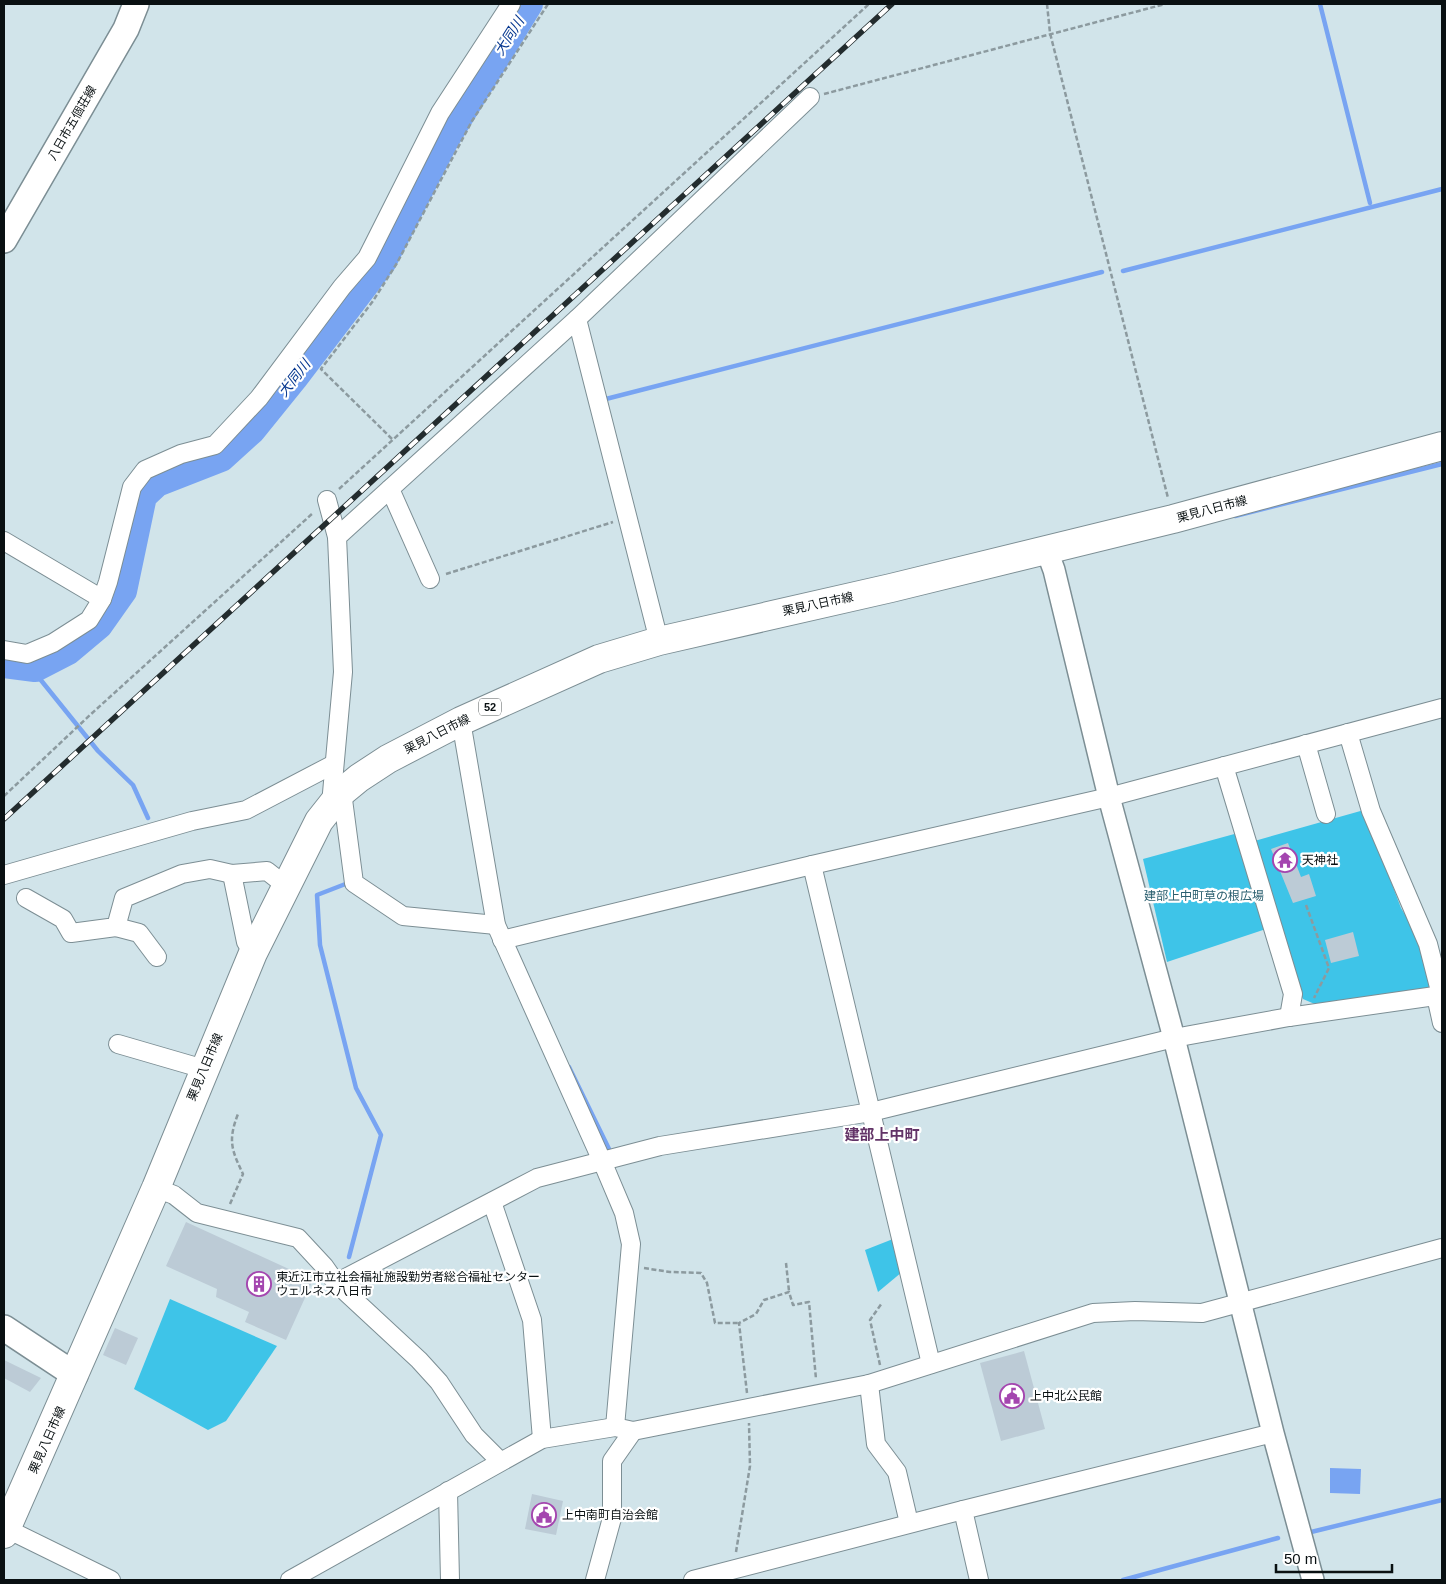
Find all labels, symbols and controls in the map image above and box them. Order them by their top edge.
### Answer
water label: 大同川 [491,12,528,58]
street label: 八日市五個荘線 [45,83,99,163]
water label: 大同川 [275,355,314,399]
street label: 栗見八日市線 [1175,493,1249,525]
street label: 栗見八日市線 [781,590,855,618]
road number: 52 [479,699,501,716]
street label: 栗見八日市線 [402,711,472,757]
temple icon: 天神社 [1272,847,1298,873]
place label: 天神社 [1302,853,1338,867]
park label: 建部上中町草の根広場 [1144,889,1264,903]
street label: 栗見八日市線 [184,1031,226,1103]
district label: 建部上中町 [844,1126,920,1143]
place label: 東近江市立社会福祉施設勤労者総合福祉センター ウェルネス八日市 [276,1270,540,1298]
building icon: 東近江市立社会福祉施設勤労者総合福祉センター ウェルネス八日市 [246,1271,272,1297]
public building icon: 上中北公民館 [999,1383,1025,1409]
place label: 上中北公民館 [1030,1389,1102,1403]
street label: 栗見八日市線 [26,1404,68,1476]
public building icon: 上中南町自治会館 [531,1502,557,1528]
place label: 上中南町自治会館 [562,1508,658,1522]
scale bar [1276,1542,1392,1574]
text: 50 m [1284,1550,1317,1567]

